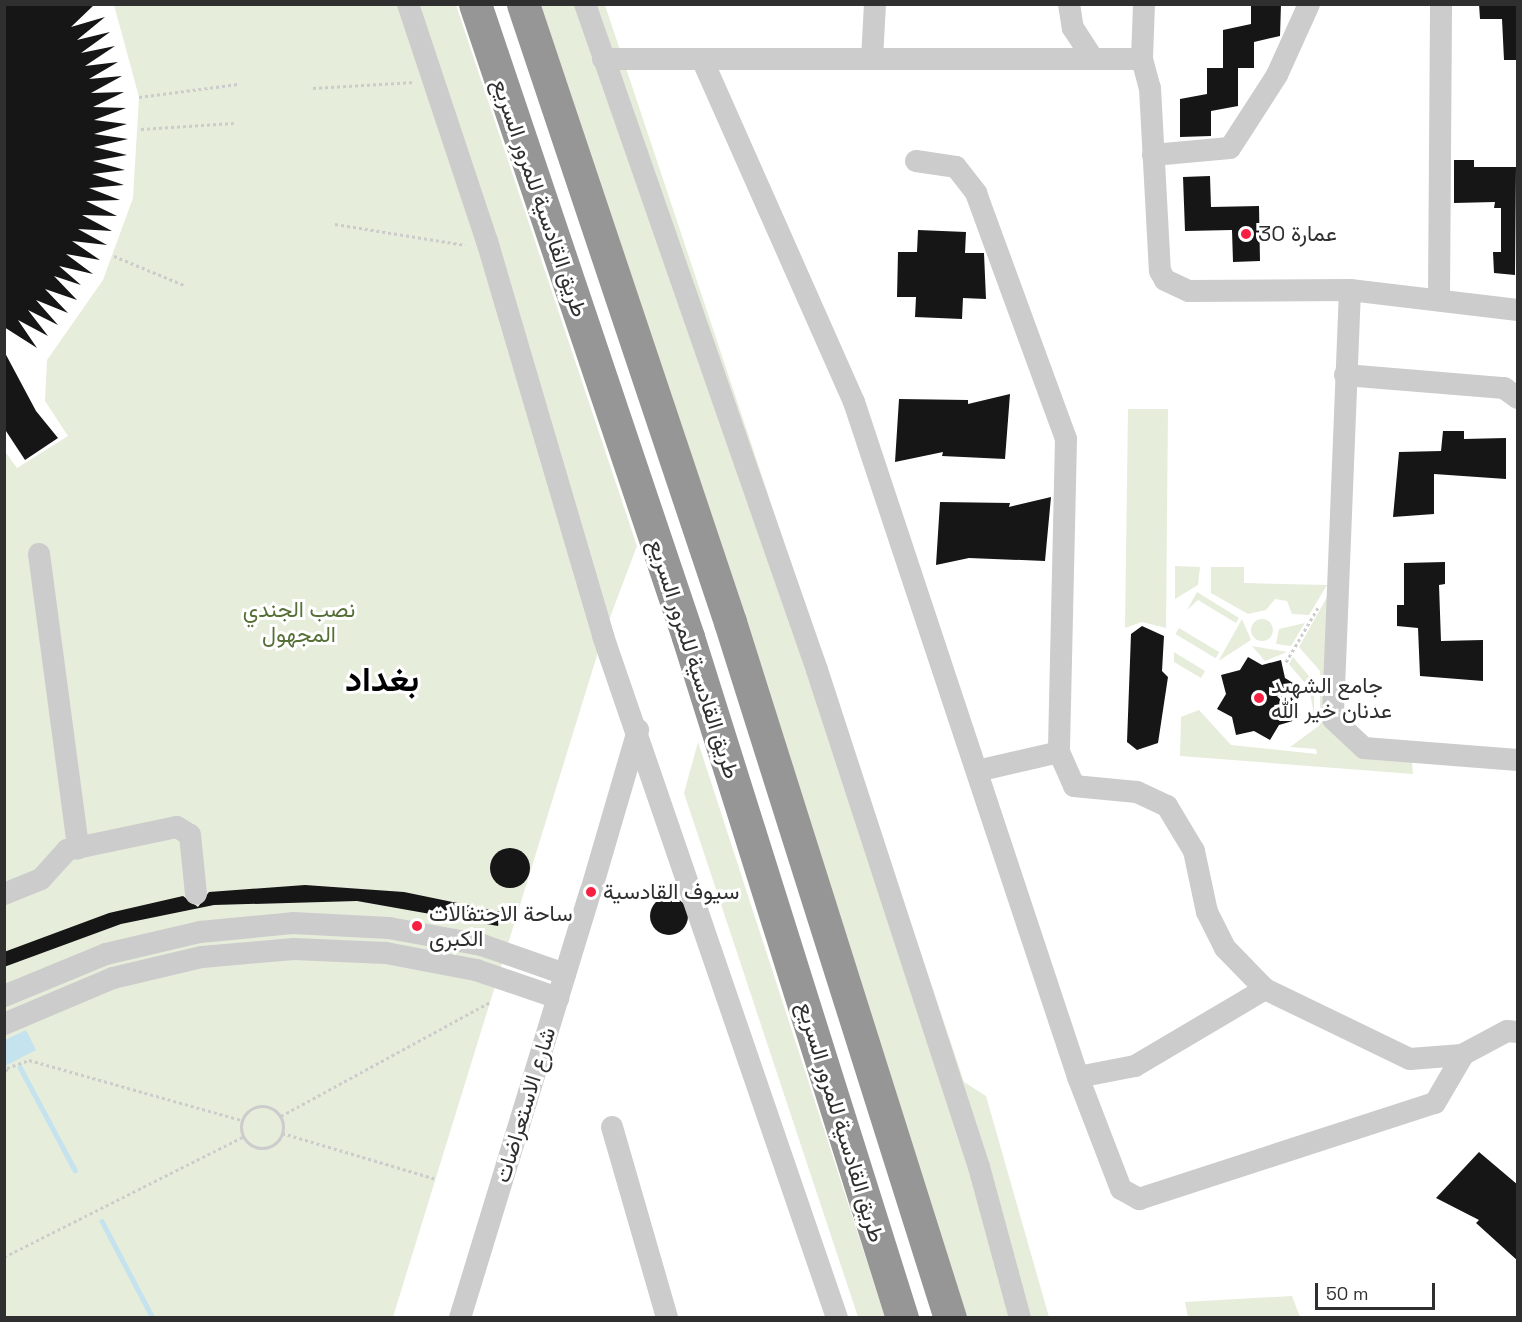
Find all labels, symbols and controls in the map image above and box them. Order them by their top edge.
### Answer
street label: طريق القادسية للمرور السريع [487,75,593,321]
place label: عمارة 30 [1258,221,1337,247]
marker: عمارة 30 [1239,227,1253,241]
street label: طريق القادسية للمرور السريع [643,536,745,782]
park label: نصب الجندي المجهول [243,596,355,648]
district label: بغداد [345,660,419,700]
place label: جامع الشهيد عدنان خير الله [1271,672,1392,724]
marker: جامع الشهيد عدنان خير الله [1252,691,1266,705]
place label: سيوف القادسية [603,879,739,905]
marker: سيوف القادسية [584,885,598,899]
place label: ساحة الاحتفالات الكبرى [429,900,573,951]
marker: ساحة الاحتفالات الكبرى [410,919,424,933]
street label: طريق القادسية للمرور السريع [792,999,890,1245]
street label: شارع الاستعراضات [489,1024,561,1186]
scale bar [1318,1271,1438,1309]
text: 50 m [1326,1282,1368,1305]

